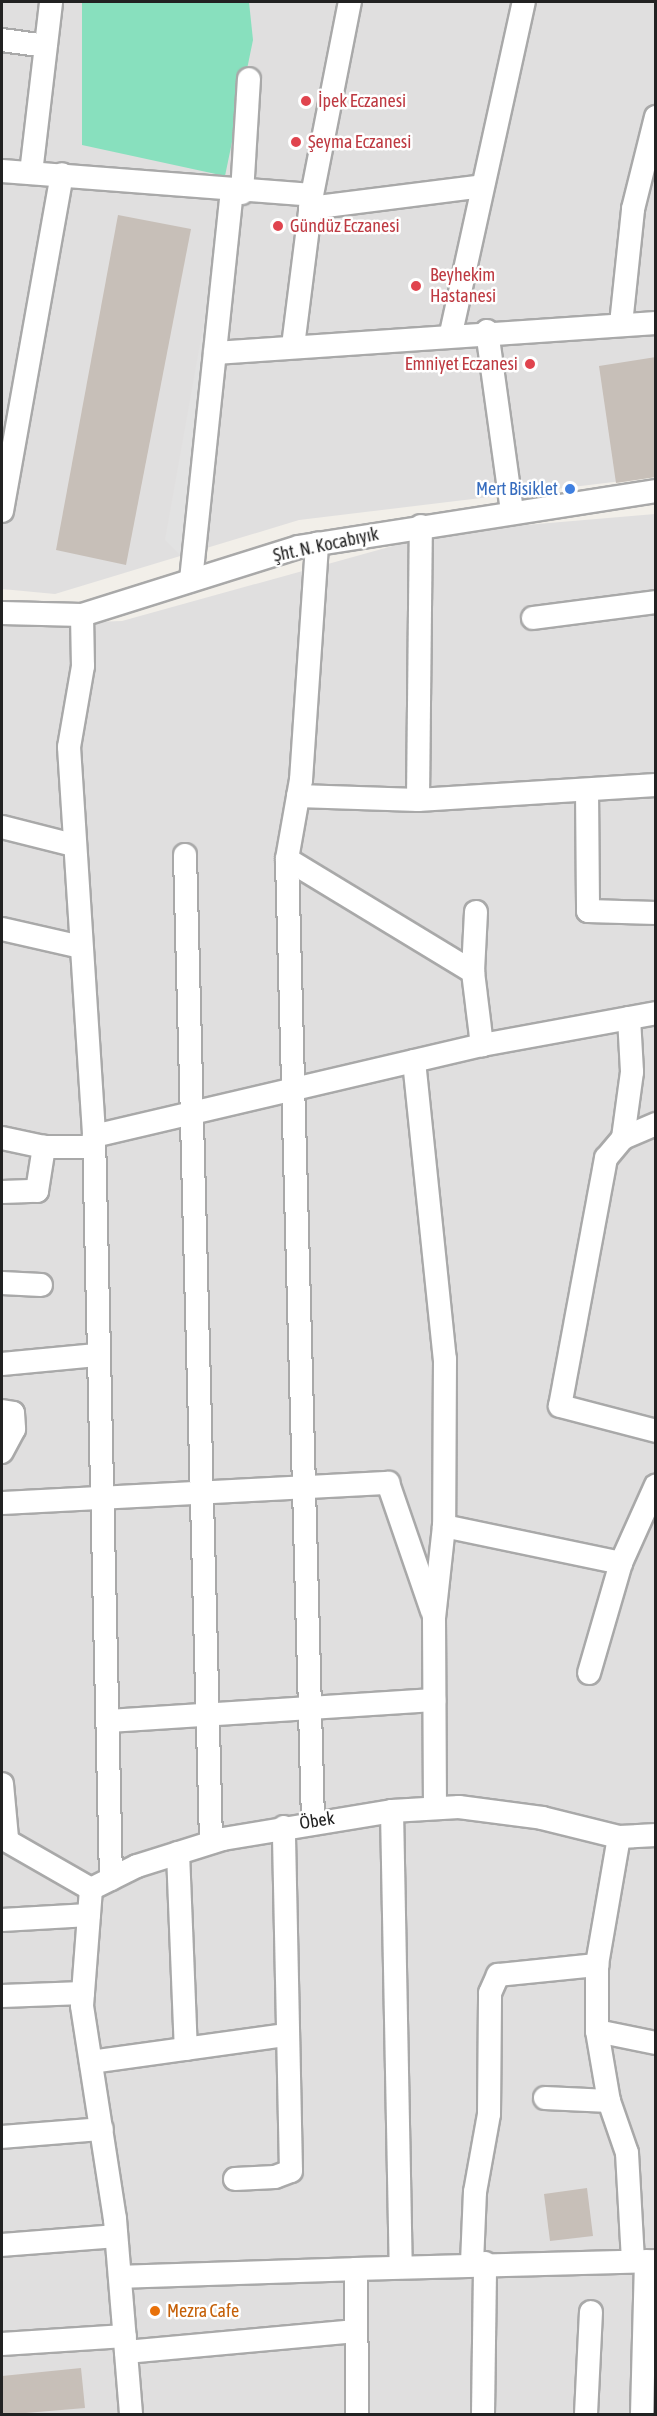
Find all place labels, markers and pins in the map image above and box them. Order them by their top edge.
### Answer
place label: İpek Eczanesi [318,90,406,112]
marker: İpek Eczanesi [299,94,313,108]
place label: Şeyma Eczanesi [308,131,411,153]
marker: Şeyma Eczanesi [289,135,303,149]
place label: Gündüz Eczanesi [290,215,400,237]
marker: Gündüz Eczanesi [271,219,285,233]
place label: Beyhekim Hastanesi [430,265,496,308]
marker: Beyhekim Hastanesi [407,277,425,295]
place label: Emniyet Eczanesi [405,353,518,375]
marker: Emniyet Eczanesi [523,357,537,371]
place label: Mert Bisiklet [476,478,558,500]
marker: Mert Bisiklet [563,482,577,496]
place label: Mezra Cafe [167,2300,239,2322]
marker: Mezra Cafe [148,2304,162,2318]

